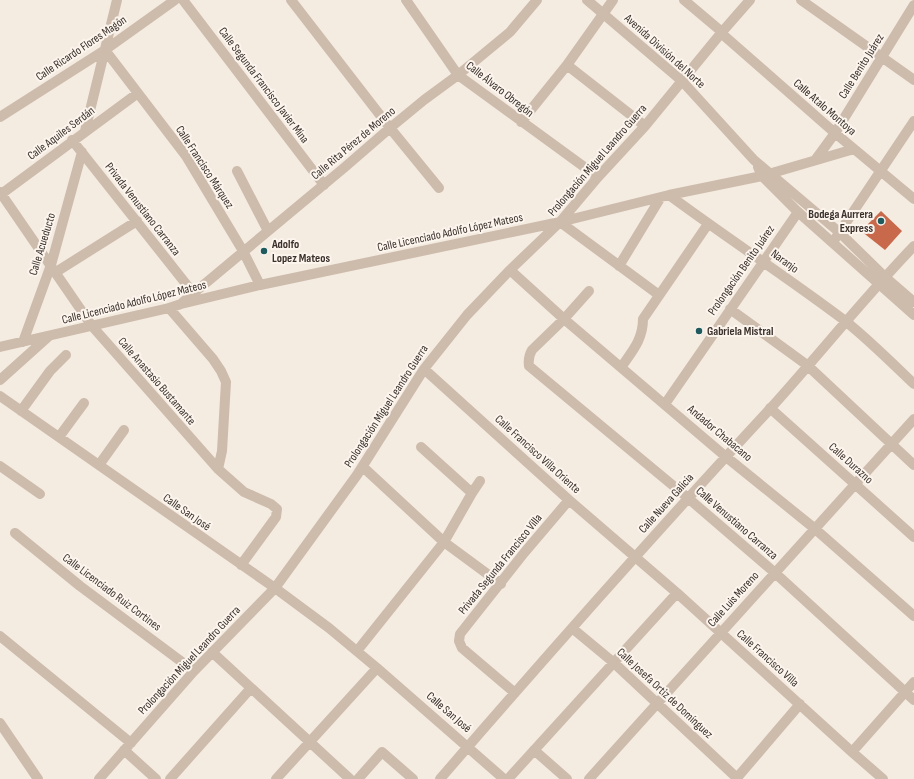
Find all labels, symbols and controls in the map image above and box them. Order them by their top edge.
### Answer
street label: Avenida División del Norte [620,10,708,92]
street label: Calle Ricardo Flores Magón [33,12,130,84]
street label: Calle Segunda Francisco Javier Mina [215,24,312,147]
street label: Calle Benito Juárez [835,30,888,102]
street label: Calle Álvaro Obregón [463,58,537,121]
street label: Calle Atalo Montoya [790,76,860,139]
street label: Prolongación Miguel Leandro Guerra [545,101,650,219]
street label: Calle Aquiles Serdán [25,103,98,164]
street label: Calle Rita Pérez de Moreno [308,104,399,183]
street label: Calle Francisco Márquez [172,123,237,212]
street label: Privada Venustiano Carranza [102,160,184,259]
place label: Bodega Aurrera Express [808,207,873,236]
street label: Calle Licenciado Adolfo López Mateos [376,210,524,255]
street label: Calle Acueducto [26,211,59,277]
marker: Bodega Aurrera Express [876,216,886,226]
street label: Prolongación Benito Juárez [705,222,778,318]
place label: Adolfo Lopez Mateos [271,237,330,266]
marker: Adolfo Lopez Mateos [259,246,269,256]
street label: Naranjo [768,246,802,277]
street label: Calle Licenciado Adolfo López Mateos [60,277,208,328]
place label: Gabriela Mistral [707,324,773,339]
marker: Gabriela Mistral [694,326,704,336]
street label: Calle Anastasio Bustamante [114,334,199,428]
street label: Prolongación Miguel Leandro Guerra [341,342,432,470]
street label: Andador Chabacano [683,401,755,465]
street label: Calle Francisco Villa Oriente [492,412,584,497]
street label: Calle Durazno [825,440,876,487]
street label: Calle Nueva Galicia [636,470,697,536]
street label: Calle Venustiano Carranza [693,484,781,563]
street label: Calle San José [160,491,214,534]
street label: Privada Segunda Francisco Villa [455,511,546,618]
street label: Calle Licenciado Ruiz Cortines [59,550,164,634]
street label: Calle Luis Moreno [704,568,762,630]
street label: Prolongación Miguel Leandro Guerra [135,603,244,718]
street label: Calle Francisco Villa [733,626,802,691]
street label: Calle Josefa Ortiz de Domínguez [613,645,716,742]
street label: Calle San José [423,689,474,736]

